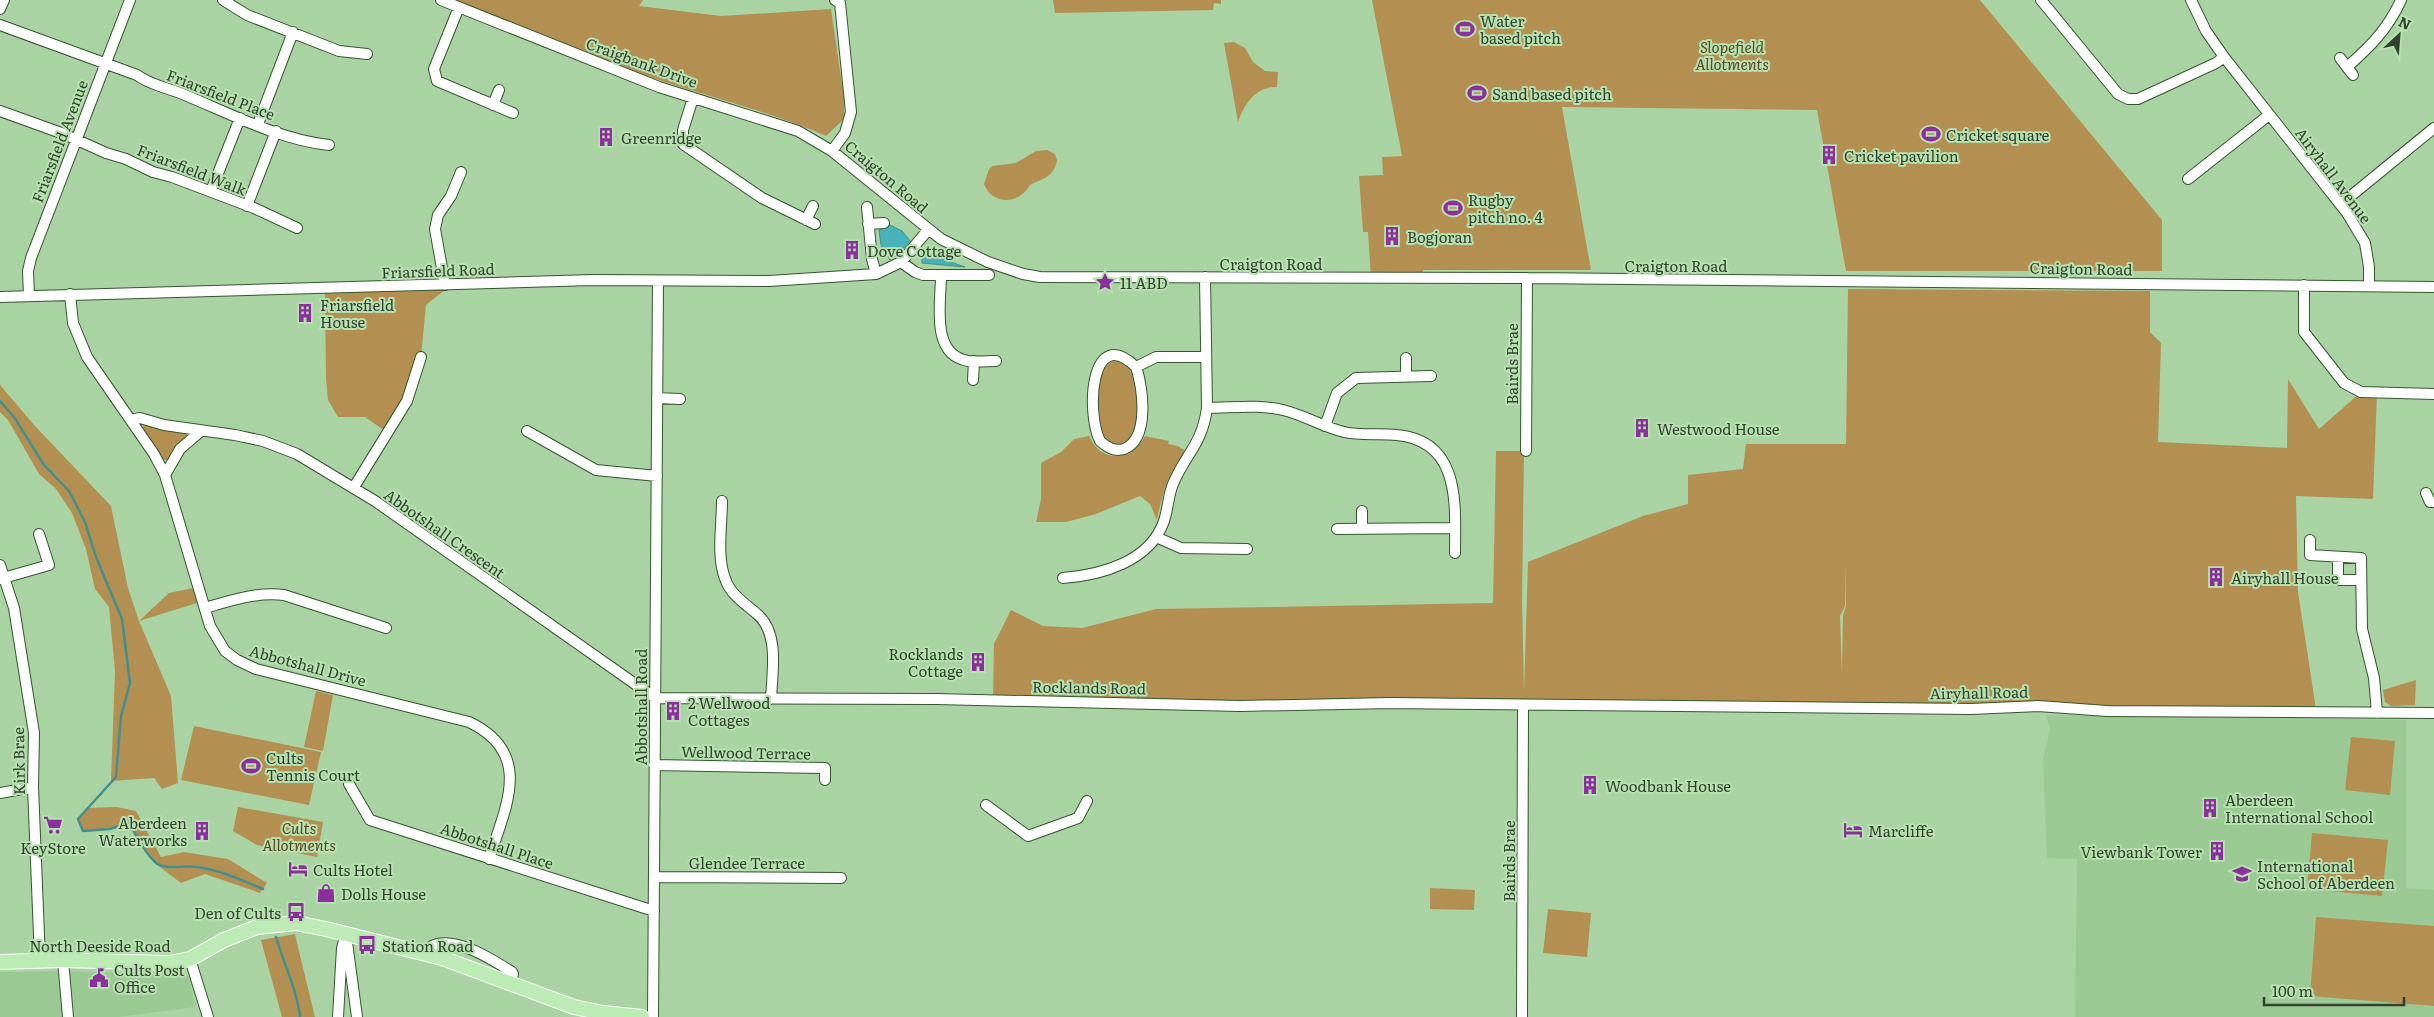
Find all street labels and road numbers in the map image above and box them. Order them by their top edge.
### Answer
street label: Craigbank Drive [583,31,701,93]
street label: Friarsfield Place [164,63,279,125]
street label: Friarsfield Avenue [25,76,93,206]
street label: Airyhall Avenue [2290,122,2378,228]
street label: Craigton Road [840,134,934,218]
street label: Friarsfield Walk [134,138,251,201]
street label: Craigton Road [1220,252,1322,275]
street label: Craigton Road [1625,254,1727,277]
street label: Craigton Road [2029,256,2133,280]
street label: Friarsfield Road [381,257,495,283]
street label: Bairds Brae [1500,323,1523,405]
street label: Abbotshall Crescent [380,483,510,583]
street label: Abbotshall Drive [247,638,369,692]
street label: Abbotshall Road [629,648,652,766]
street label: Rocklands Road [1032,675,1146,699]
street label: Airyhall Road [1929,680,2029,704]
street label: Kirk Brae [6,727,30,795]
street label: Wellwood Terrace [681,739,811,765]
street label: Abbotshall Place [437,816,557,874]
street label: Bairds Brae [1497,820,1520,902]
street label: Glendee Terrace [689,851,805,874]
street label: North Deeside Road [29,934,171,957]

